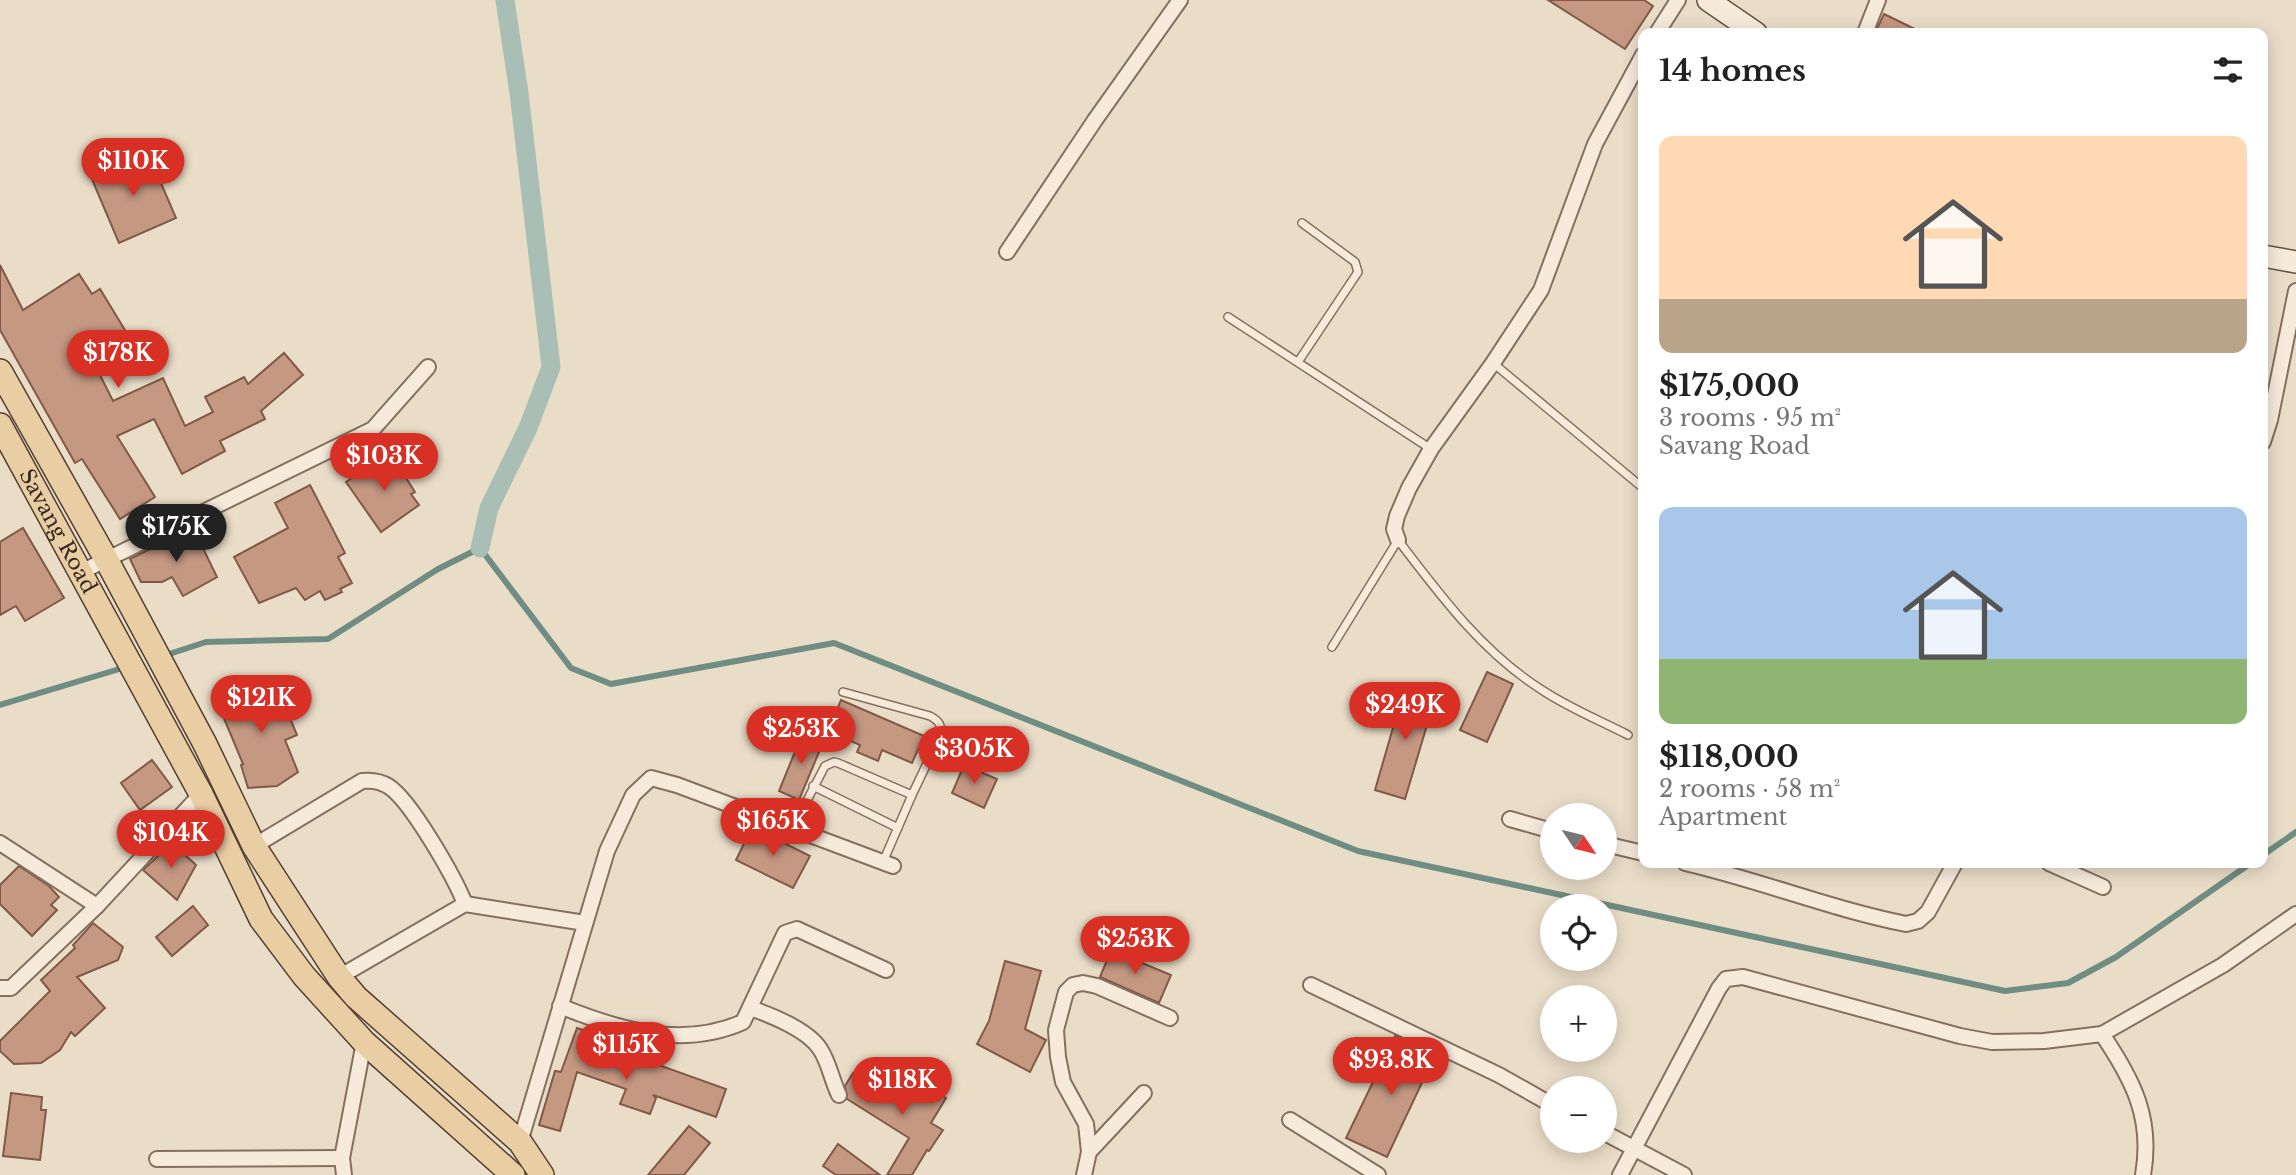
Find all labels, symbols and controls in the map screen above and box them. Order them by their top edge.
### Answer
icon: filters [2209,51,2247,89]
text: 14 homes [1659,52,1806,89]
pin: $110K [84,138,182,198]
text: $110K [97,147,169,175]
icon: home [1890,181,2016,307]
pin: $178K [69,330,167,390]
text: $178K [83,339,153,367]
text: $175,000 [1659,367,1800,404]
text: 3 rooms · 95 m² [1659,404,1841,432]
text: Savang Road [1659,432,1810,460]
pin: $103K [335,434,433,493]
text: $103K [346,442,422,470]
street label: Savang Road [14,465,102,598]
pin: $175K [127,504,225,564]
text: $175K [142,513,210,541]
icon: home [1890,552,2016,678]
pin: $121K [212,676,310,735]
pin: $249K [1356,682,1454,742]
text: $121K [227,684,295,712]
text: $249K [1365,691,1445,719]
pin: $253K [752,706,850,766]
text: $253K [762,715,840,743]
pin: $305K [925,726,1023,786]
text: $305K [934,735,1014,763]
text: $118,000 [1659,738,1799,775]
text: 2 rooms · 58 m² [1659,775,1840,803]
pin: $165K [724,798,822,858]
north arrow [1540,803,1617,880]
map controls [1540,803,1617,1153]
text: Apartment [1659,803,1787,831]
text: $165K [737,807,809,835]
pin: $104K [122,810,220,870]
text: $104K [133,819,209,847]
button: locate [1540,894,1617,971]
pin: $253K [1086,916,1184,976]
text: $253K [1096,925,1174,953]
button: + [1540,985,1617,1062]
pin: $115K [577,1023,675,1082]
text: $115K [592,1031,660,1059]
pin: $93.8K [1334,1038,1448,1097]
text: $93.8K [1349,1046,1433,1074]
pin: $118K [853,1058,951,1117]
text: $118K [868,1066,936,1094]
button: − [1540,1076,1617,1153]

